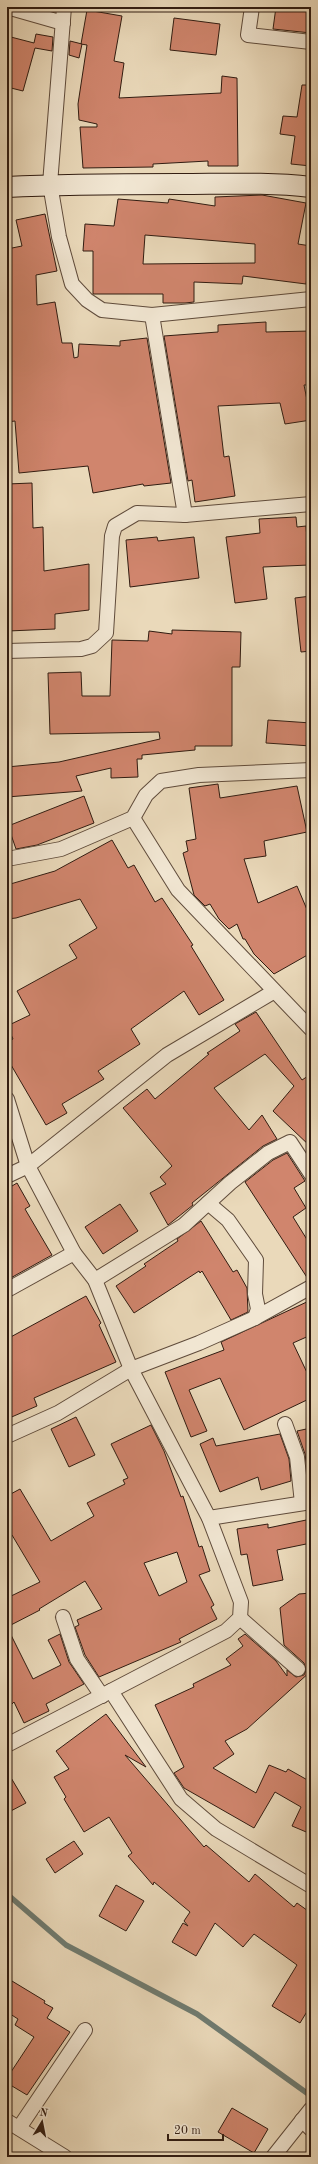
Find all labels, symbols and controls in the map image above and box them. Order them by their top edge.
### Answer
north arrow [22,2102,62,2142]
text: N [38,2107,49,2120]
scale bar [168,2116,223,2142]
text: 20 m [174,2125,201,2137]

